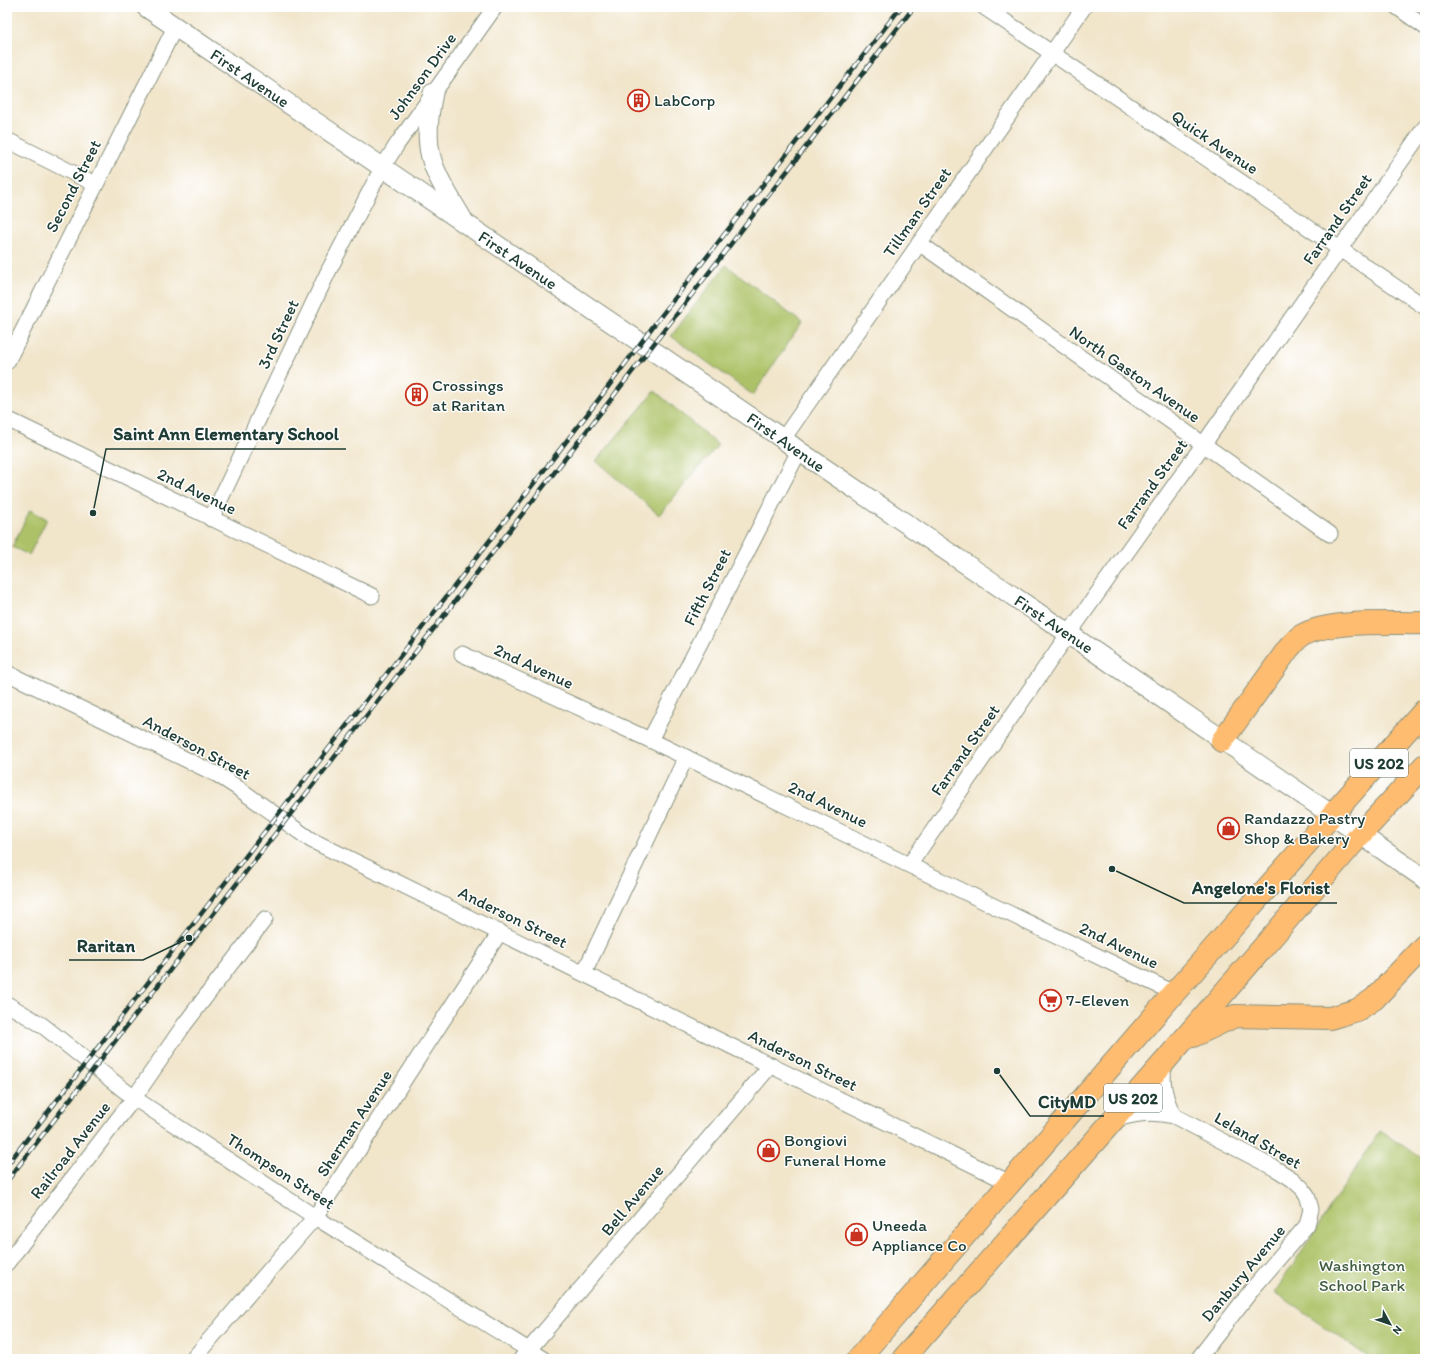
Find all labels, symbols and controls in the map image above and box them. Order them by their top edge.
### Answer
street label: Johnson Drive [384,29,460,123]
street label: First Avenue [207,44,293,112]
building icon: LabCorp [625,87,651,113]
place label: LabCorp [654,90,715,110]
street label: Quick Avenue [1168,106,1262,178]
street label: Second Street [41,136,105,236]
street label: Tillman Street [879,163,955,261]
street label: Farrand Street [1298,170,1376,268]
street label: First Avenue [475,226,561,294]
street label: 3rd Street [253,296,303,372]
street label: North Gaston Avenue [1066,321,1204,427]
place label: Crossings at Raritan [432,375,506,415]
building icon: Crossings at Raritan [404,382,430,408]
street label: First Avenue [743,408,829,476]
callout: Saint Ann Elementary School [106,419,346,449]
text: Saint Ann Elementary School [113,423,340,445]
street label: Farrand Street [1113,435,1191,533]
street label: 2nd Avenue [154,463,240,519]
street label: Fifth Street [679,545,735,629]
street label: First Avenue [1011,590,1097,658]
street label: 2nd Avenue [491,639,577,693]
street label: Farrand Street [926,701,1004,799]
street label: Anderson Street [140,710,255,784]
road number: US 202 [1350,749,1408,777]
street label: 2nd Avenue [785,776,871,832]
place label: Randazzo Pastry Shop & Bakery [1244,808,1365,848]
shop icon: Randazzo Pastry Shop & Bakery [1216,815,1242,841]
callout: Angelone's Florist [1184,873,1337,903]
text: Angelone's Florist [1191,877,1330,899]
street label: Anderson Street [455,882,571,952]
street label: 2nd Avenue [1076,917,1162,973]
callout: Raritan [69,930,143,960]
text: Raritan [77,935,136,957]
supermarket icon: 7-Eleven [1038,987,1064,1013]
place label: 7-Eleven [1066,990,1129,1010]
street label: Anderson Street [745,1025,861,1095]
street label: Sherman Avenue [312,1066,396,1180]
road number: US 202 [1104,1084,1162,1112]
callout: CityMD [1030,1086,1104,1116]
text: CityMD [1038,1091,1096,1113]
street label: Railroad Avenue [26,1097,114,1203]
street label: Leland Street [1211,1107,1305,1173]
street label: Thompson Street [223,1129,339,1214]
place label: Bongiovi Funeral Home [784,1130,886,1170]
shop icon: Bongiovi Funeral Home [756,1137,782,1163]
street label: Bell Avenue [597,1160,667,1240]
place label: Uneeda Appliance Co [872,1215,967,1255]
street label: Danbury Avenue [1197,1220,1289,1326]
shop icon: Uneeda Appliance Co [843,1222,869,1248]
park label: Washington School Park [1319,1255,1406,1295]
north arrow [1370,1304,1410,1344]
text: N [1390,1323,1405,1337]

